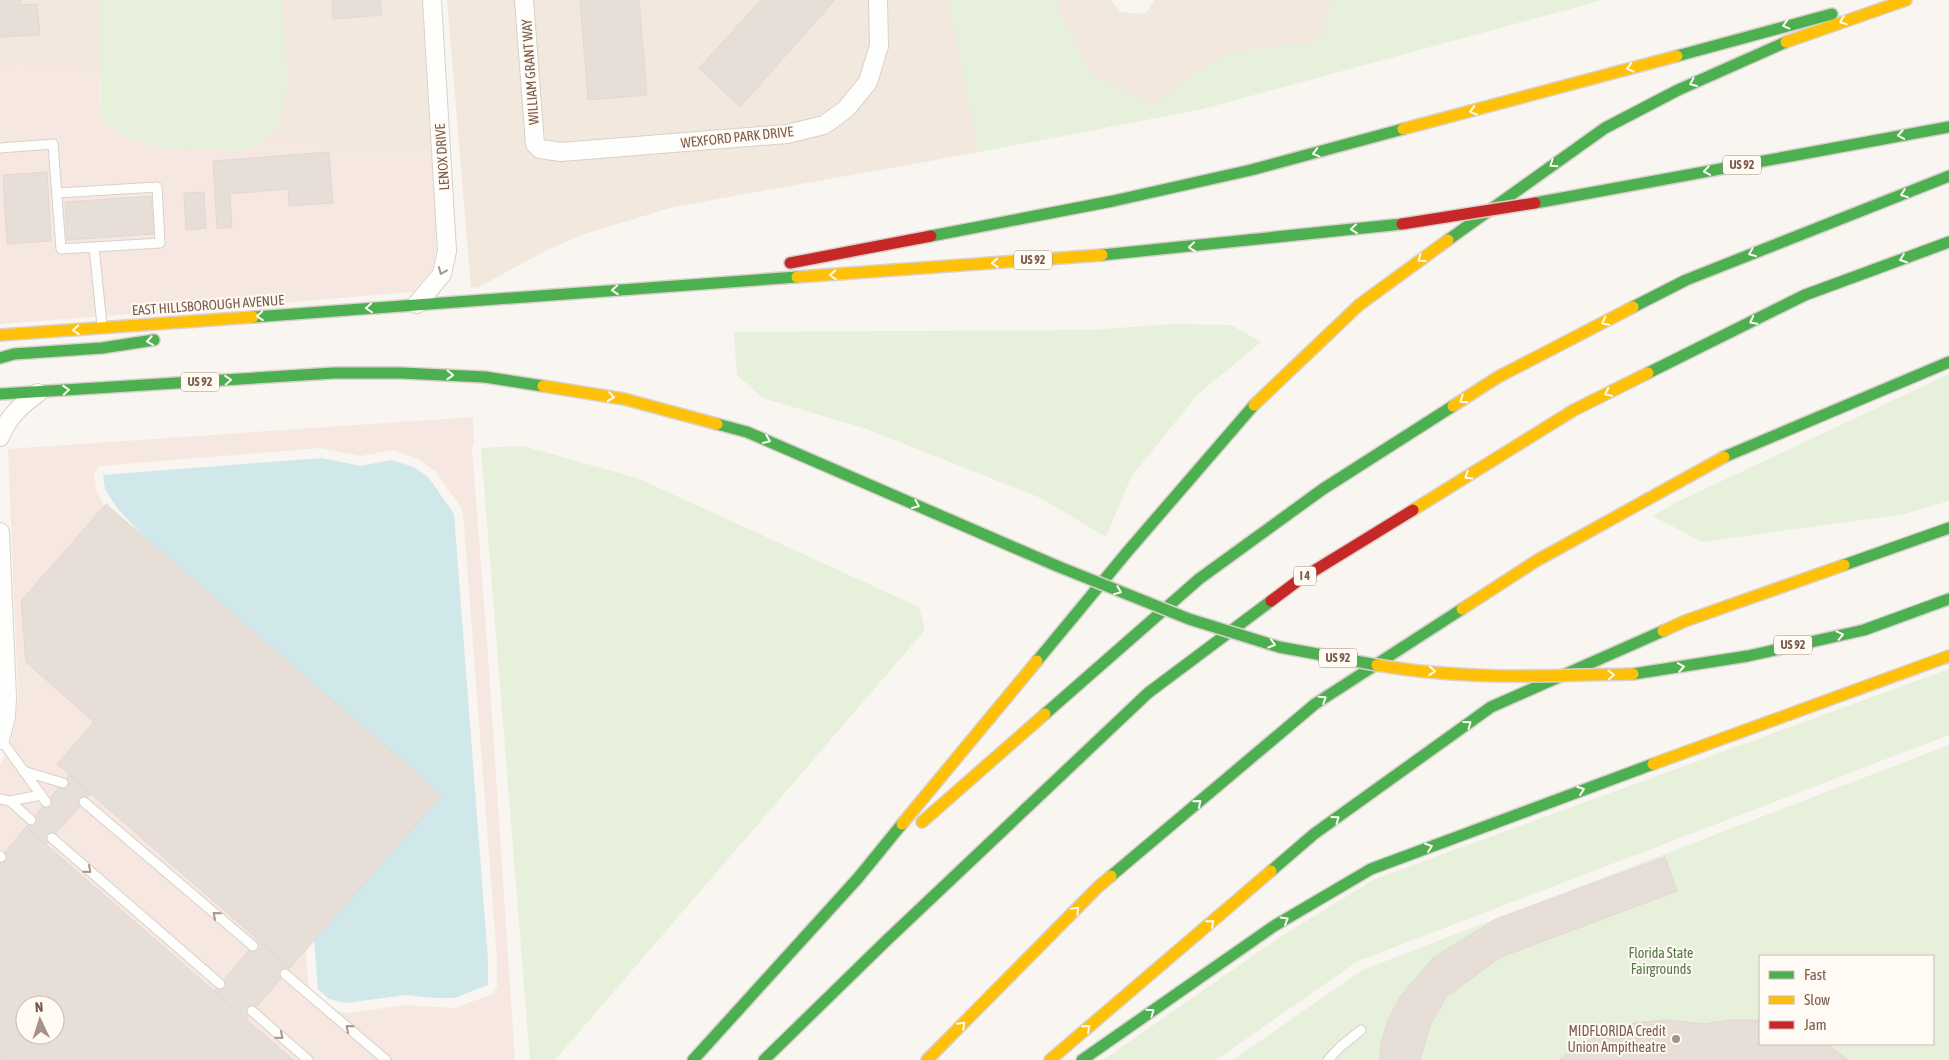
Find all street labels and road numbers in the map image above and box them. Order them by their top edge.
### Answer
street label: WILLIAM GRANT WAY [518,18,542,126]
street label: LENOX DRIVE [432,123,452,191]
street label: WEXFORD PARK DRIVE [680,123,794,151]
road number: US 92 [1723,156,1761,174]
road number: US 92 [1014,250,1052,270]
street label: EAST HILLSBOROUGH AVENUE [131,292,285,318]
road number: US 92 [181,372,219,392]
road number: I 4 [1294,566,1316,586]
road number: US 92 [1774,636,1812,654]
road number: US 92 [1319,648,1357,668]

